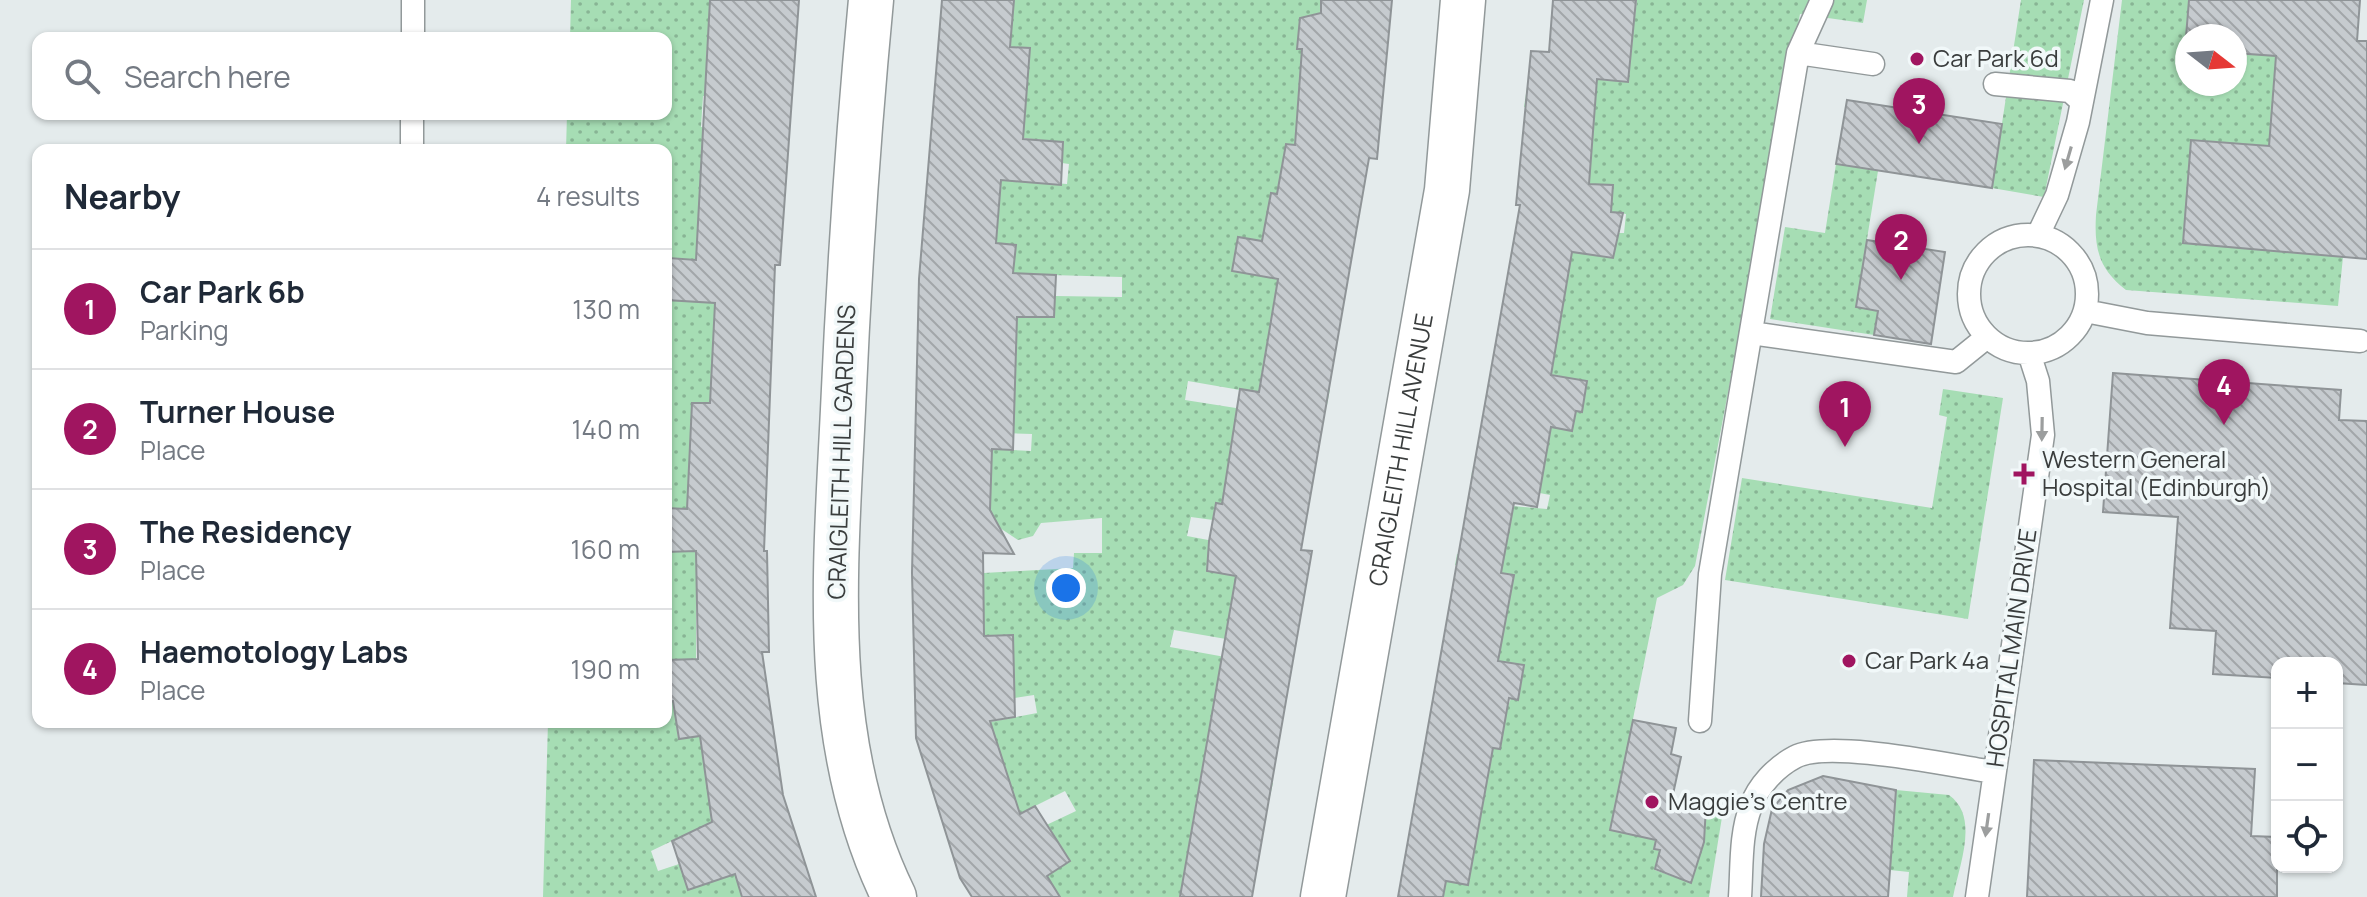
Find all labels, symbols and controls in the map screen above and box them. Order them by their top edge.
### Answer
north arrow [2175,24,2247,96]
search box [32,32,672,120]
place label: Car Park 6d [1933,41,2059,74]
marker: Car Park 6d [1908,50,1926,68]
icon: search [60,54,104,98]
text: Search here [124,56,291,97]
pin: 3 [1893,78,1945,144]
one-way arrow [2061,146,2074,170]
text: Nearby [64,173,180,219]
text: 4 results [536,178,640,214]
pin: 2 [1875,214,1927,280]
text: Car Park 6b [140,271,305,312]
text: 1 [84,291,96,327]
text: 130 m [572,291,640,327]
street label: CRAIGLEITH HILL GARDENS [819,304,862,600]
street label: CRAIGLEITH HILL AVENUE [1360,311,1440,588]
text: Parking [140,312,229,348]
pin: 4 [2198,359,2250,425]
pin: 1 [1819,381,1871,447]
text: Turner House [140,391,335,432]
text: 2 [82,411,98,447]
text: 140 m [571,411,640,447]
one-way arrow [2036,417,2048,443]
text: Place [140,432,205,468]
place label: Western General Hospital (Edinburgh) [2042,442,2271,503]
marker: Western General Hospital (Edinburgh) [2013,463,2035,485]
text: The Residency [140,511,352,552]
street label: HOSPITAL MAIN DRIVE [1977,526,2044,769]
text: 3 [82,531,98,567]
text: 160 m [571,531,640,567]
text: Place [140,552,205,588]
your location [1046,568,1086,608]
text: Haemotology Labs [140,631,408,672]
place label: Car Park 4a [1865,643,1989,676]
text: 4 [82,651,98,687]
text: 190 m [571,651,640,687]
marker: Car Park 4a [1840,652,1858,670]
map controls [2271,657,2343,873]
button: + [2271,657,2343,729]
text: Place [140,672,205,708]
button: − [2271,729,2343,801]
place label: Maggie's Centre [1668,784,1848,817]
marker: Maggie's Centre [1643,793,1661,811]
button: locate [2271,801,2343,873]
one-way arrow [1980,813,1993,838]

